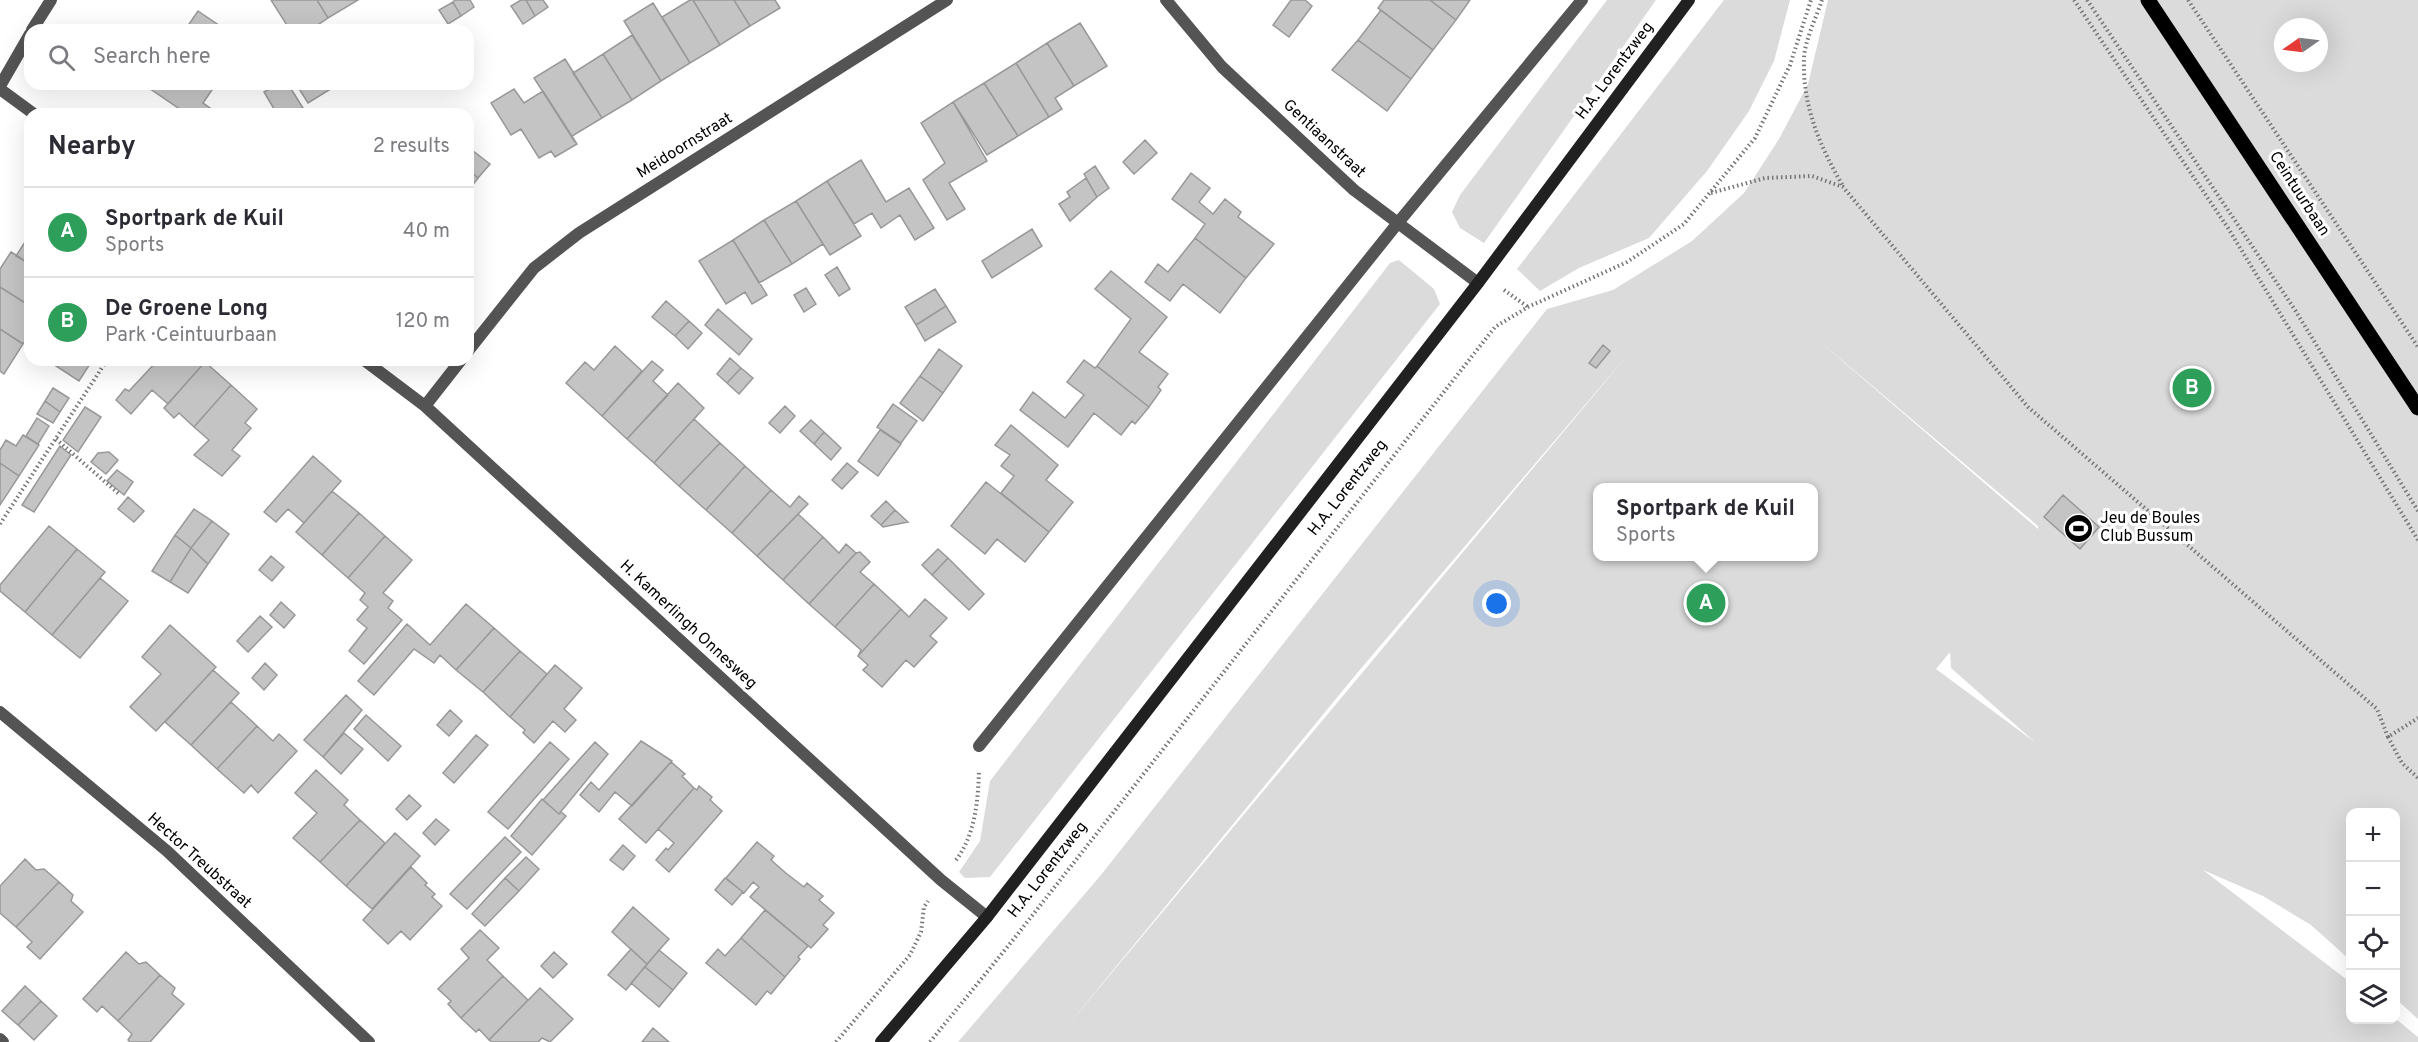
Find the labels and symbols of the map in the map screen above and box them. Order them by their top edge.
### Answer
street label: H.A. Lorentzweg [1572,18,1658,124]
north arrow [2274,18,2328,72]
street label: Gentiaanstraat [1278,96,1370,182]
street label: Meidoornstraat [633,109,737,183]
street label: Ceintuurbaan [2264,148,2334,240]
pin: B [2172,366,2212,410]
street label: H.A. Lorentzweg [1304,436,1392,540]
place label: Jeu de Boules Club Bussum [2100,509,2200,547]
sports icon: Jeu de Boules Club Bussum [2063,512,2095,544]
street label: H. Kamerlingh Onnesweg [615,556,761,694]
pin: A [1686,580,1726,626]
your location [1482,589,1511,618]
street label: Hector Treubstraat [143,809,255,913]
street label: H.A. Lorentzweg [1004,818,1092,922]

